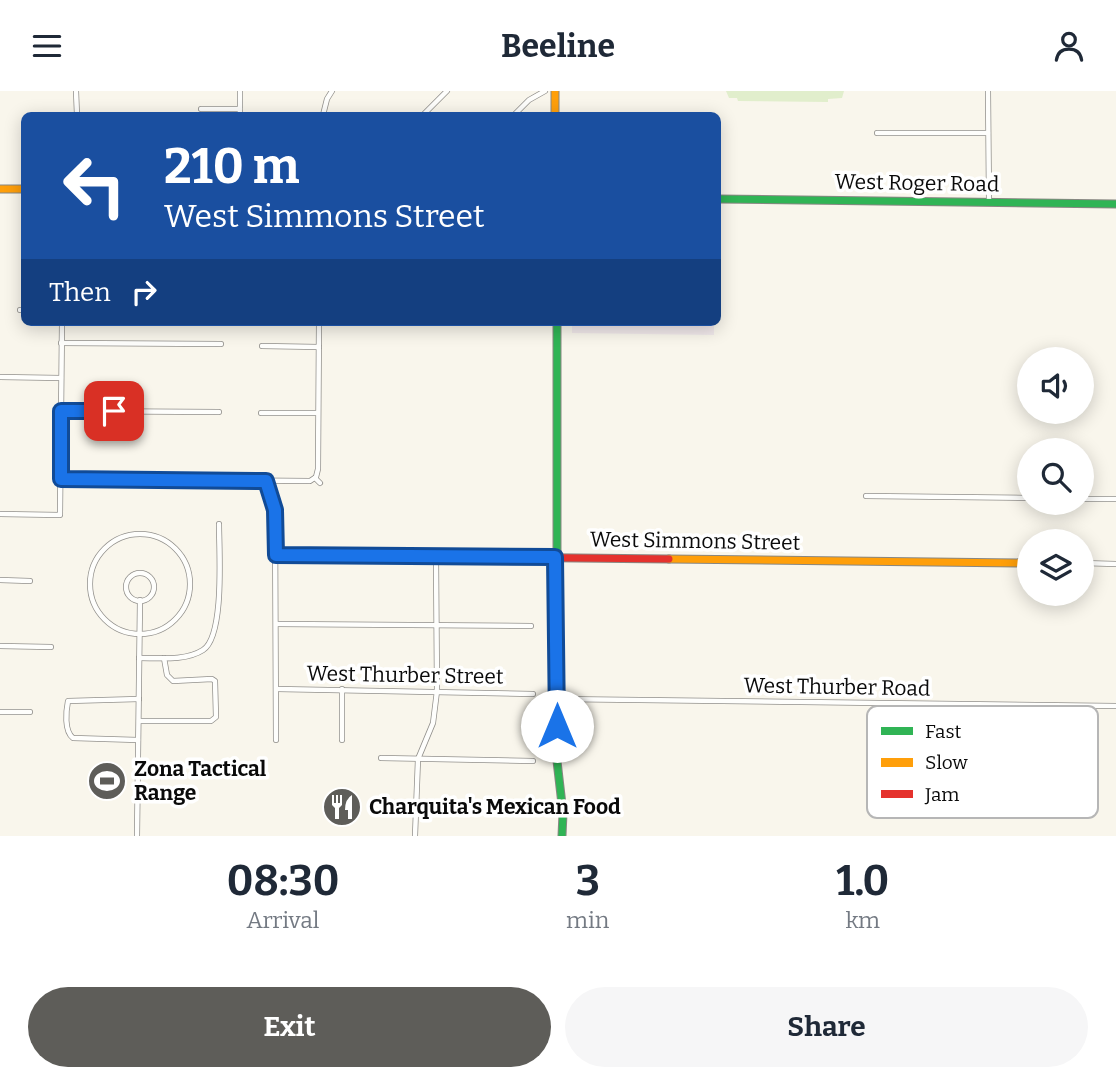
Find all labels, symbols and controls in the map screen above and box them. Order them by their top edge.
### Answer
icon: menu [28,27,66,65]
text: Beeline [501,27,615,65]
icon: person [1050,27,1088,65]
text: 210 m [164,137,299,196]
icon: left [49,140,140,231]
street label: West Roger Road [835,169,999,197]
text: West Simmons Street [164,197,485,235]
icon: right [125,273,163,311]
text: Then [49,277,111,308]
map controls [1017,347,1094,606]
button: sound [1017,347,1094,424]
pin [84,381,144,441]
icon: arrive [95,392,133,430]
button: search [1017,438,1094,515]
street label: West Simmons Street [590,526,801,556]
button: layers [1017,529,1094,606]
street label: West Thurber Street [306,660,504,690]
street label: West Thurber Road [743,672,931,702]
position arrow [520,689,594,763]
legend [867,706,1098,818]
text: Fast [925,720,962,743]
text: Slow [925,751,968,774]
place label: Zona Tactical Range [134,756,267,806]
sports icon: Zona Tactical Range [86,760,128,802]
text: Jam [924,783,959,806]
restaurant icon: Charquita's Mexican Food [321,786,363,828]
place label: Charquita's Mexican Food [369,794,621,820]
text: 08:30 [227,856,339,906]
text: 3 [576,856,600,906]
text: 1.0 [836,856,889,906]
text: Arrival [247,906,319,934]
text: min [566,906,609,934]
text: km [845,906,880,934]
button: Exit [28,987,551,1067]
button: Share [565,987,1088,1067]

